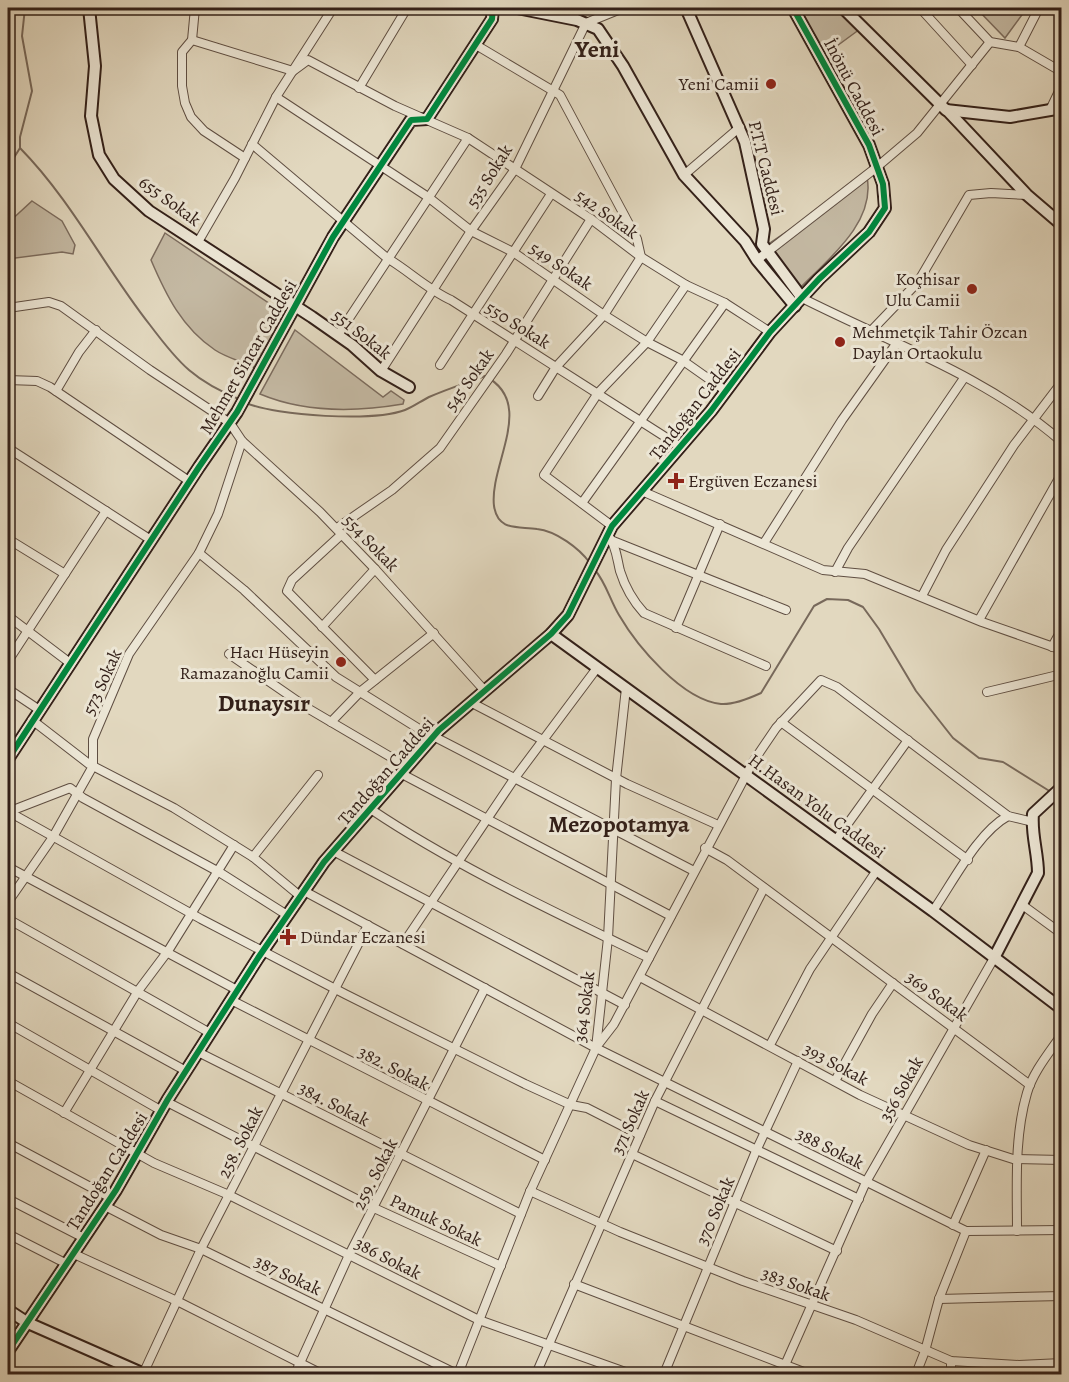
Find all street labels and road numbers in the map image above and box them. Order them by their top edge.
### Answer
street label: İnönü Caddesi [818,34,890,140]
street label: P.T.T Caddesi [743,118,789,218]
street label: 535 Sokak [460,140,518,212]
street label: 655 Sokak [134,170,206,232]
street label: 542 Sokak [571,183,643,245]
street label: 549 Sokak [525,236,597,296]
street label: Mehmet Sincar Caddesi [194,275,302,439]
street label: 550 Sokak [481,296,555,354]
street label: 551 Sokak [327,303,397,365]
street label: Tandoğan Caddesi [644,343,746,465]
street label: 545 Sokak [439,344,499,416]
street label: 554 Sokak [338,509,404,577]
street label: 573 Sokak [77,645,127,719]
street label: Tandoğan Caddesi [332,712,440,830]
street label: H.Hasan Yolu Caddesi [744,748,890,864]
street label: 369 Sokak [901,965,973,1027]
street label: 364 Sokak [568,970,600,1044]
street label: 393 Sokak [799,1037,873,1091]
street label: 382. Sokak [354,1040,434,1096]
street label: 356 Sokak [873,1052,929,1126]
street label: 384. Sokak [294,1076,374,1132]
street label: 371 Sokak [605,1086,655,1158]
street label: 258. Sokak [212,1102,268,1182]
street label: Tandoğan Caddesi [61,1107,153,1235]
street label: 388 Sokak [792,1121,868,1175]
street label: 259. Sokak [347,1134,403,1214]
street label: 370 Sokak [690,1173,740,1249]
street label: Pamuk Sokak [386,1188,486,1252]
street label: 386 Sokak [350,1231,426,1285]
street label: 387 Sokak [251,1249,325,1301]
street label: 383 Sokak [758,1261,834,1307]

